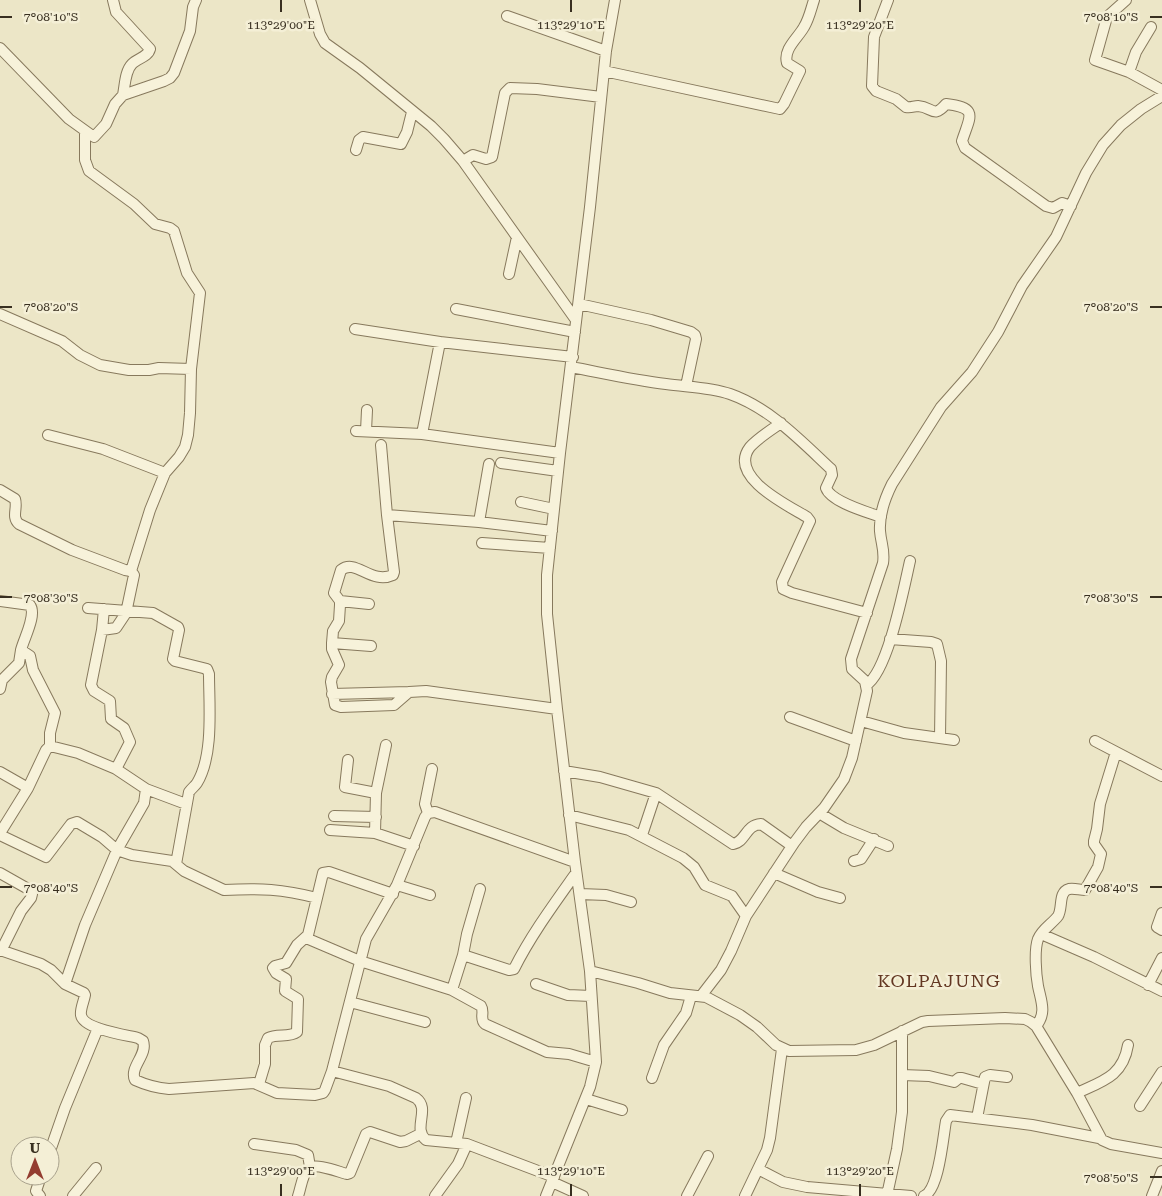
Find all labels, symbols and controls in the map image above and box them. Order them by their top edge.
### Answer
text: 7°08'10"S [24,10,78,24]
text: 7°08'10"S [1084,10,1138,24]
text: 113°29'00"E [247,18,315,32]
text: 113°29'10"E [537,18,605,32]
text: 113°29'20"E [826,18,894,32]
text: 7°08'20"S [24,300,78,314]
text: 7°08'20"S [1084,300,1138,314]
text: 7°08'30"S [24,591,78,605]
text: 7°08'30"S [1084,591,1138,605]
text: 7°08'40"S [24,881,78,895]
text: 7°08'40"S [1084,881,1138,895]
district label: KOLPAJUNG [877,970,1001,991]
north arrow [10,1136,60,1186]
text: U [30,1140,41,1156]
text: 113°29'00"E [247,1164,315,1178]
text: 113°29'10"E [537,1164,605,1178]
text: 113°29'20"E [826,1164,894,1178]
text: 7°08'50"S [1084,1171,1138,1185]

